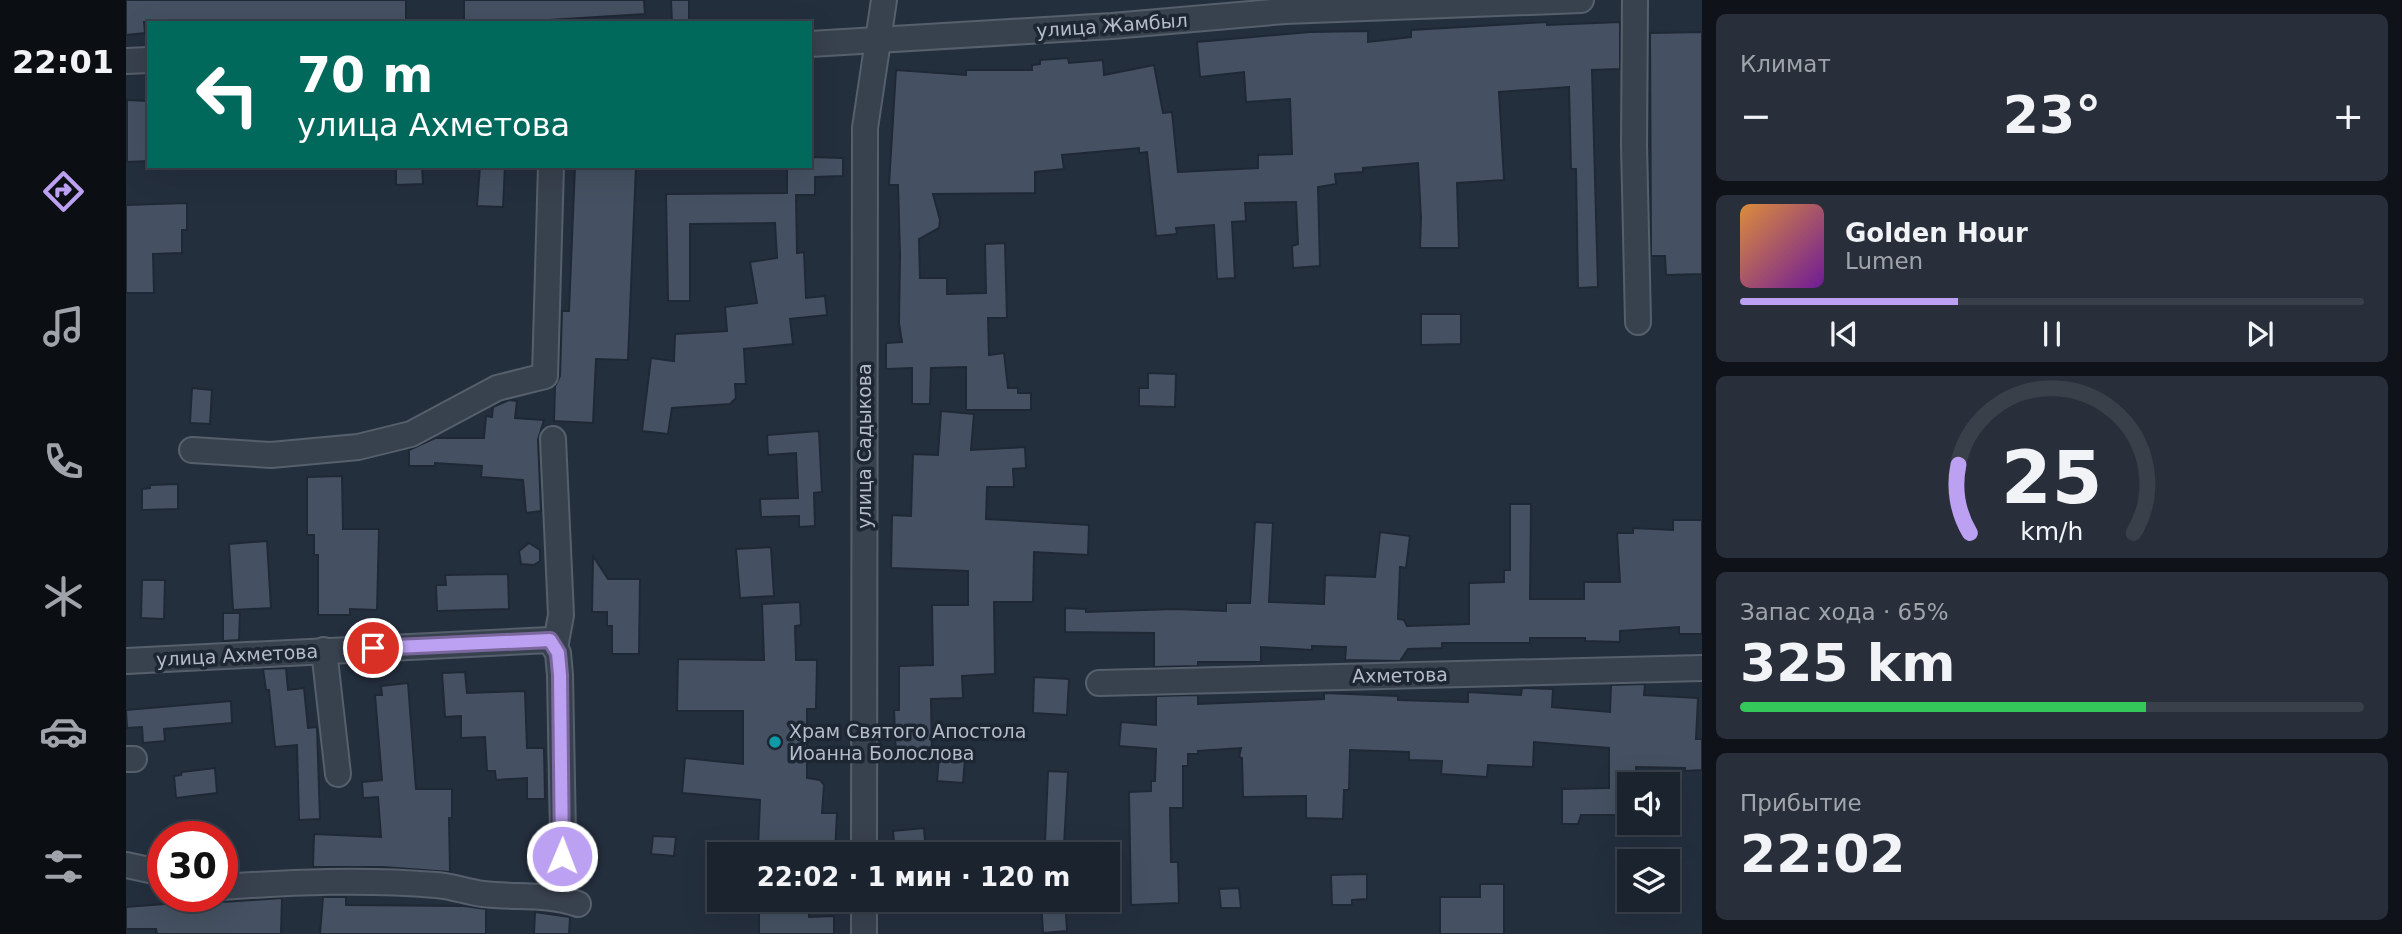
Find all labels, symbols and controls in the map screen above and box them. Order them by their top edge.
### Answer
street label: улица Жамбыл [1036,9,1188,41]
text: 22:01 [12,43,114,81]
text: 70 m [297,47,433,104]
icon: left [182,49,273,140]
text: Климат [1740,51,1831,77]
text: 23° [2003,85,2101,145]
text: − [1740,94,1772,138]
text: + [2332,94,2364,138]
text: улица Ахметова [297,106,570,144]
icon: directions [39,167,88,216]
text: Golden Hour [1845,218,2028,248]
text: Lumen [1845,248,1923,274]
icon: music [39,302,88,351]
icon: previous [1825,315,1863,353]
icon: pause [2033,315,2071,353]
icon: next [2241,315,2279,353]
street label: улица Садыкова [853,363,875,529]
text: 25 [2001,435,2103,520]
icon: phone [39,437,88,486]
text: km/h [2020,517,2084,546]
icon: climate [39,572,88,621]
text: Запас хода · 65% [1740,599,1949,625]
pin [343,618,403,678]
icon: arrive [354,629,392,667]
text: 325 km [1740,633,1955,693]
street label: улица Ахметова [155,640,319,670]
street label: Ахметова [1352,663,1448,687]
icon: car [39,707,88,756]
place label: Храм Святого Апостола Иоанна Болослова [789,720,1026,764]
marker: Храм Святого Апостола Иоанна Болослова [767,734,783,750]
map controls [1617,772,1680,912]
button: sound [1617,772,1680,835]
text: Прибытие [1740,790,1862,816]
position arrow [525,819,599,893]
speed limit sign: 30 [147,821,238,912]
text: 22:02 [1740,824,1906,884]
icon: filters [39,842,88,891]
button: layers [1617,849,1680,912]
text: 22:02 · 1 мин · 120 m [757,862,1070,892]

